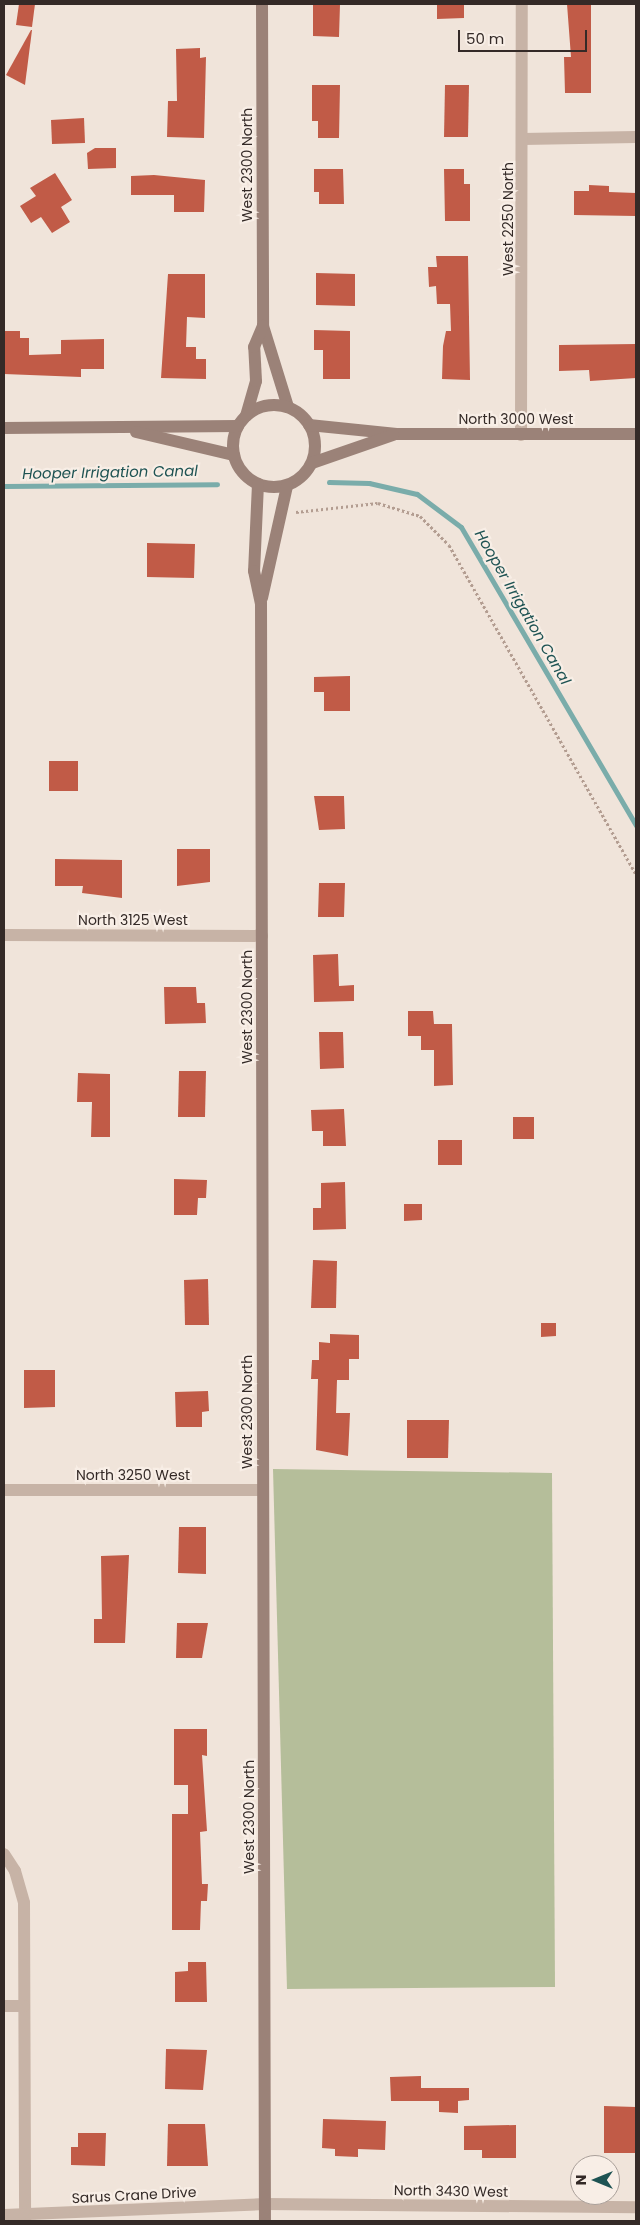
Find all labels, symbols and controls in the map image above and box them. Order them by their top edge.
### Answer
scale bar [460,20,589,52]
text: 50 m [466,28,504,49]
street label: West 2300 North [239,108,255,222]
street label: West 2250 North [500,162,516,276]
street label: North 3000 West [459,411,573,427]
water label: Hooper Irrigation Canal [22,461,198,483]
water label: Hooper Irrigation Canal [471,526,575,688]
street label: North 3125 West [78,912,188,928]
street label: West 2300 North [239,950,255,1064]
street label: West 2300 North [239,1355,255,1469]
street label: North 3250 West [76,1467,190,1483]
street label: West 2300 North [241,1760,257,1874]
north arrow [570,2155,620,2205]
text: N [571,2175,591,2185]
street label: North 3430 West [394,2182,508,2200]
street label: Sarus Crane Drive [71,2183,197,2207]

